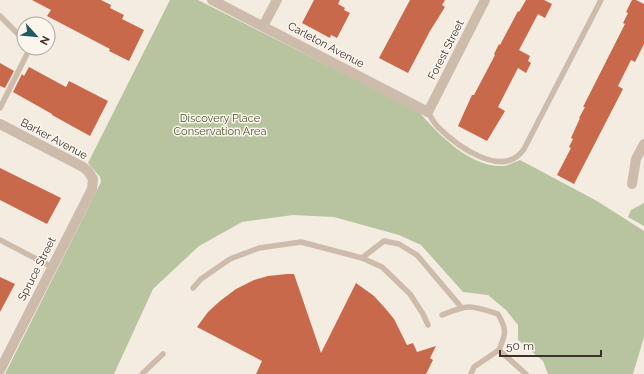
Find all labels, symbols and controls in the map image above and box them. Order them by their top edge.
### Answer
north arrow [16,16,56,56]
street label: Forest Street [425,18,467,82]
street label: Carleton Avenue [286,19,367,71]
text: N [37,34,52,47]
park label: Discovery Place Conservation Area [174,112,266,138]
street label: Barker Avenue [18,116,90,162]
street label: Spruce Street [15,235,59,303]
scale bar [500,332,601,358]
text: 50 m [506,339,534,353]

